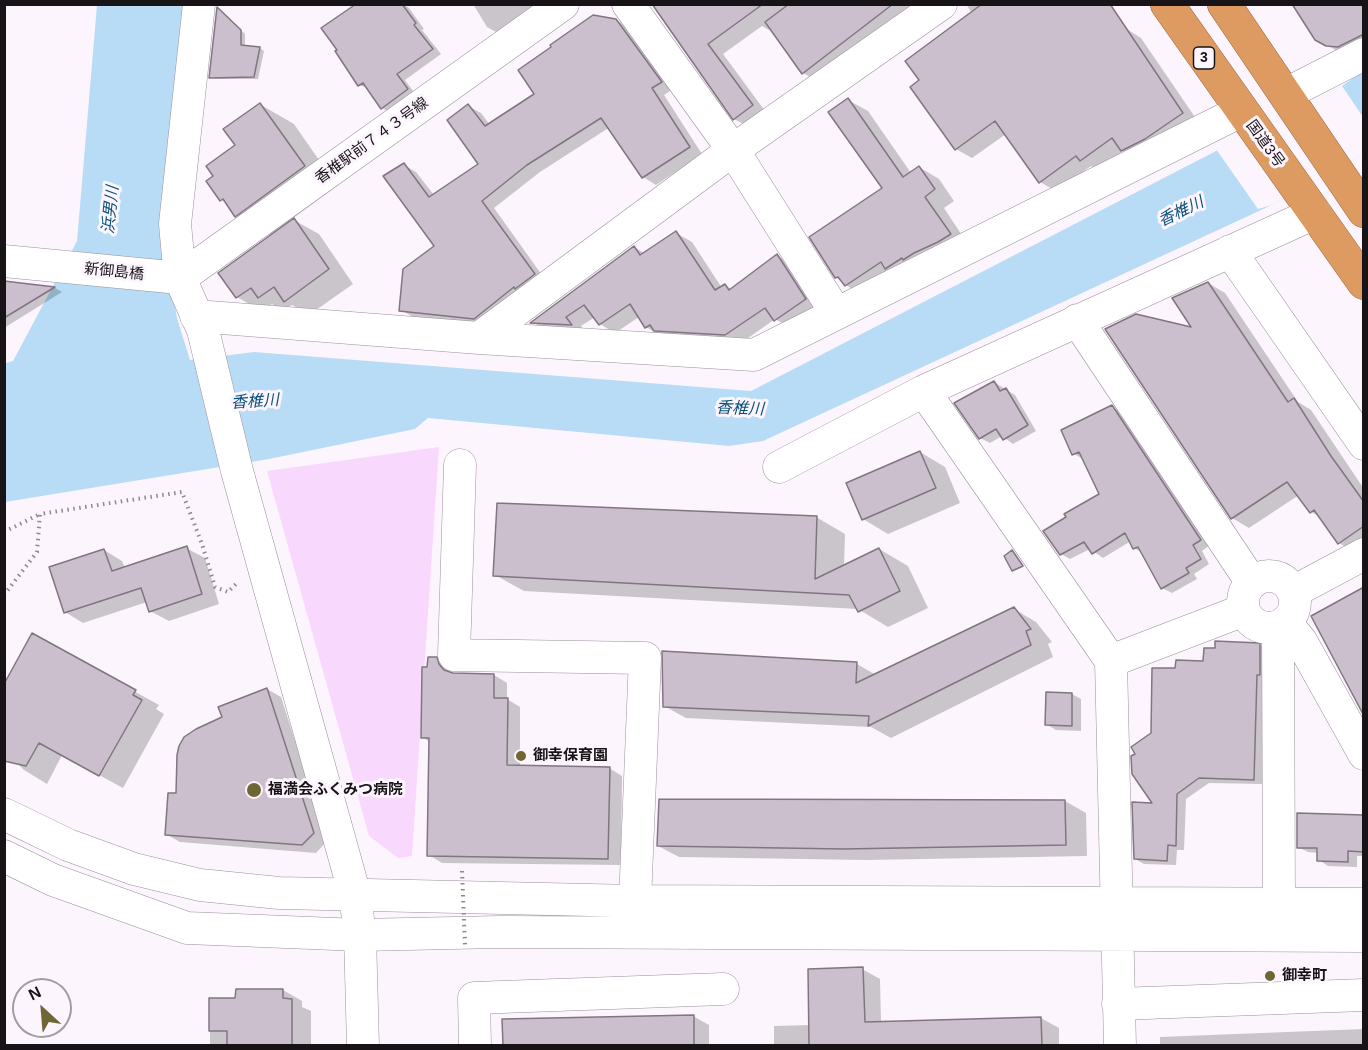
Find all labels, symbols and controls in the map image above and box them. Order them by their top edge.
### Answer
road number: 3 [1194,47,1214,69]
street label: 香椎駅前７４３号線 [312,94,432,188]
street label: 国道3号 [1242,117,1288,171]
water label: 浜男川 [99,185,123,235]
water label: 香椎川 [1155,193,1207,231]
street label: 新御島橋 [83,260,145,284]
water label: 香椎川 [230,391,280,413]
water label: 香椎川 [716,399,764,419]
place label: 御幸保育園 [533,747,608,765]
marker: 御幸保育園 [514,749,528,763]
marker: 福満会ふくみつ病院 [245,781,263,799]
place label: 福満会ふくみつ病院 [268,781,403,799]
place label: 御幸町 [1282,967,1327,985]
marker: 御幸町 [1263,969,1277,983]
north arrow [12,978,72,1038]
text: N [26,983,44,1003]

